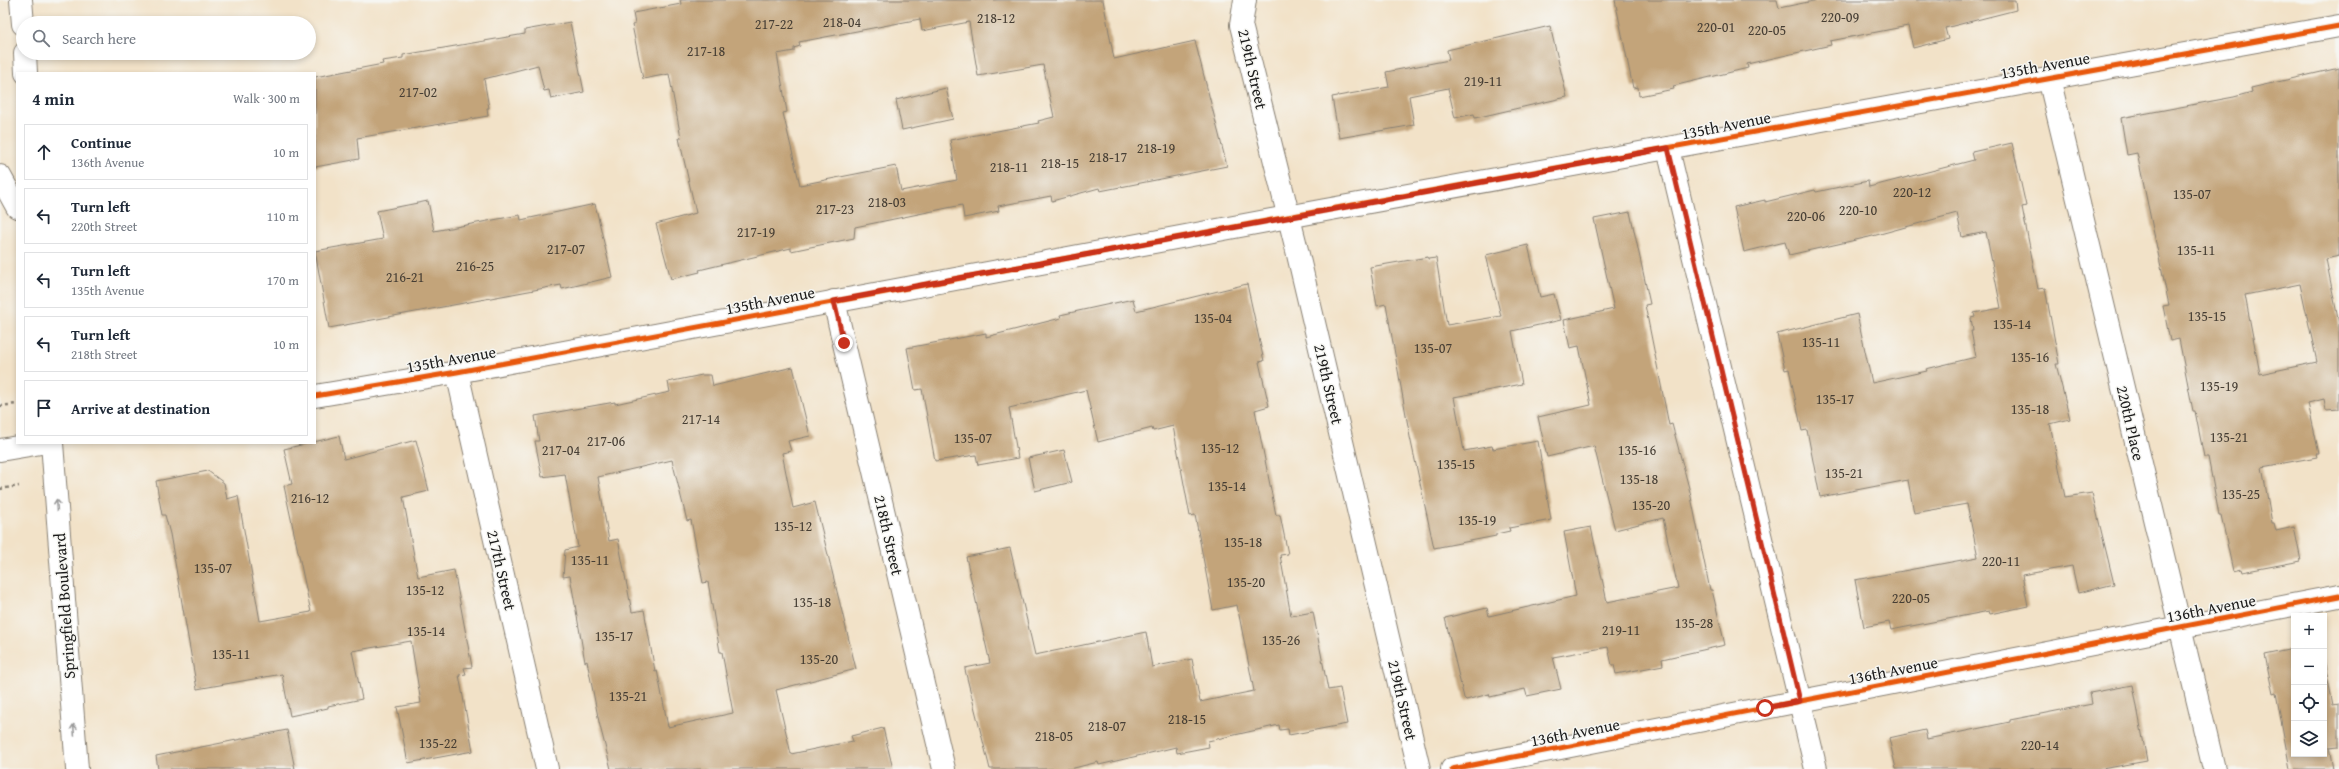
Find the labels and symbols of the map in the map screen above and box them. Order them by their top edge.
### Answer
house number: 220-09 [1821,7,1860,27]
house number: 218-12 [977,8,1015,28]
house number: 218-04 [823,12,862,32]
house number: 217-22 [755,14,793,34]
house number: 220-01 [1697,17,1735,37]
house number: 220-05 [1748,20,1786,40]
street label: 219th Street [1232,26,1274,112]
house number: 217-18 [687,41,726,61]
street label: 135th Avenue [1998,45,2092,85]
house number: 219-11 [1464,71,1502,91]
house number: 217-02 [399,82,437,102]
street label: 135th Avenue [1679,105,1773,145]
house number: 218-19 [1137,138,1176,158]
house number: 218-17 [1089,147,1128,167]
house number: 218-15 [1041,153,1079,173]
house number: 218-11 [990,157,1028,177]
house number: 220-12 [1893,182,1931,202]
house number: 135-07 [2173,184,2212,204]
house number: 218-03 [868,192,906,212]
house number: 217-23 [816,199,854,219]
house number: 220-10 [1839,200,1878,220]
house number: 220-06 [1787,206,1826,226]
house number: 217-19 [737,222,776,242]
house number: 217-07 [547,239,586,259]
house number: 135-11 [2177,240,2215,260]
house number: 216-25 [456,256,494,276]
house number: 216-21 [386,267,424,287]
street label: 135th Avenue [723,280,817,320]
house number: 135-15 [2188,306,2226,326]
house number: 135-04 [1194,308,1233,328]
house number: 135-14 [1993,314,2032,334]
house number: 135-11 [1802,332,1840,352]
route end [835,334,853,352]
house number: 135-07 [1414,338,1453,358]
street label: 135th Avenue [404,339,498,379]
street label: 219th Street [1308,341,1350,427]
house number: 135-16 [2011,347,2050,367]
house number: 135-19 [2200,376,2239,396]
street label: 220th Place [2111,383,2151,463]
house number: 135-17 [1816,389,1855,409]
house number: 135-18 [2011,399,2050,419]
house number: 217-14 [682,409,721,429]
house number: 135-21 [2210,427,2248,447]
house number: 135-07 [954,428,993,448]
house number: 217-06 [587,431,626,451]
house number: 135-12 [1201,438,1239,458]
house number: 217-04 [542,440,581,460]
house number: 135-16 [1618,440,1657,460]
house number: 135-15 [1437,454,1475,474]
house number: 135-21 [1825,463,1863,483]
house number: 135-18 [1620,469,1659,489]
house number: 135-14 [1208,476,1247,496]
house number: 135-25 [2222,484,2260,504]
house number: 216-12 [291,488,329,508]
street label: 218th Street [868,492,910,578]
house number: 135-20 [1632,495,1671,515]
one-way arrow [53,499,60,512]
house number: 135-19 [1458,510,1497,530]
house number: 135-12 [774,516,812,536]
street label: 217th Street [481,527,523,613]
street label: Springfield Boulevard [47,532,81,680]
house number: 135-18 [1224,532,1263,552]
house number: 135-11 [571,550,609,570]
house number: 220-11 [1982,551,2020,571]
house number: 135-07 [194,558,233,578]
house number: 135-20 [1227,572,1266,592]
house number: 135-12 [406,580,444,600]
house number: 220-05 [1892,588,1930,608]
street label: 136th Avenue [2164,588,2258,628]
house number: 135-18 [793,592,832,612]
house number: 135-28 [1675,613,1714,633]
house number: 219-11 [1602,620,1640,640]
house number: 135-14 [407,621,446,641]
house number: 135-17 [595,626,634,646]
house number: 135-26 [1262,630,1301,650]
house number: 135-11 [212,644,250,664]
house number: 135-20 [800,649,839,669]
street label: 136th Avenue [1846,650,1940,690]
street label: 219th Street [1382,657,1424,743]
house number: 135-21 [609,686,647,706]
route start [1756,699,1774,717]
house number: 218-15 [1168,709,1206,729]
street label: 136th Avenue [1528,712,1622,752]
house number: 218-07 [1088,716,1127,736]
one-way arrow [70,724,77,737]
house number: 218-05 [1035,726,1073,746]
house number: 135-22 [419,733,457,753]
house number: 220-14 [2021,735,2060,755]

